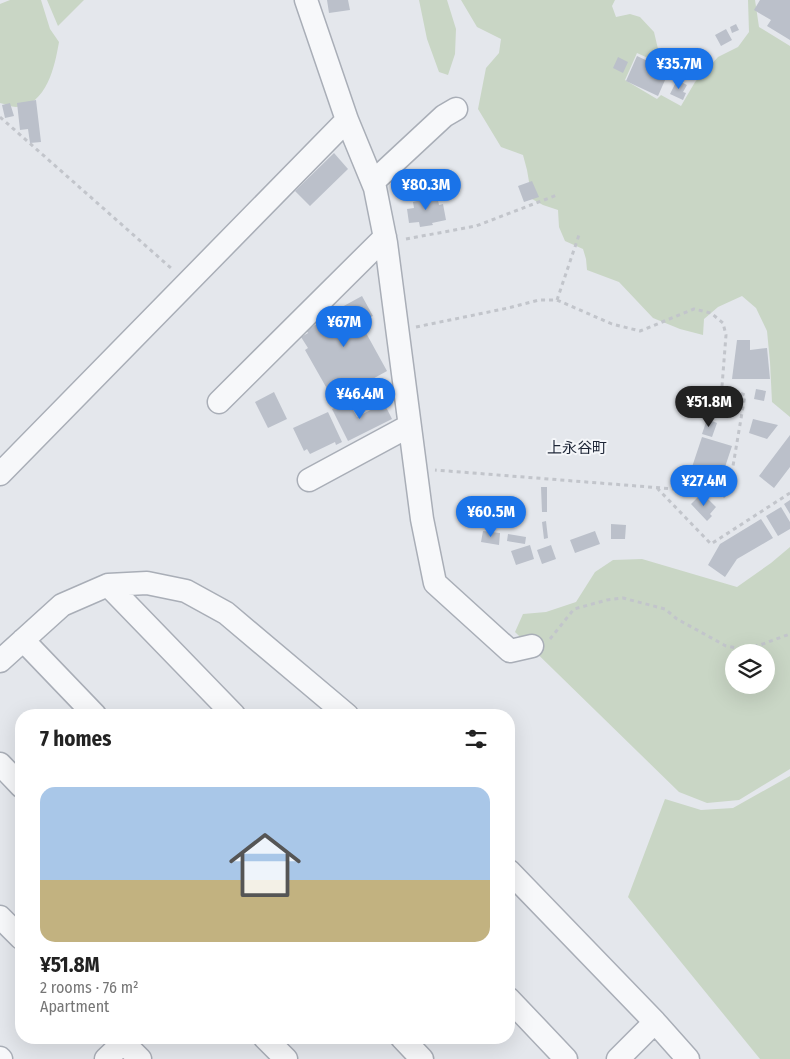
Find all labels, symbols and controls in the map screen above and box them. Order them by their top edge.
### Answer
pin: ¥35.7M [638,48,720,90]
text: ¥35.7M [656,54,702,73]
pin: ¥80.3M [385,168,467,211]
text: ¥80.3M [402,175,450,194]
pin: ¥67M [314,306,374,348]
text: ¥67M [327,312,361,331]
pin: ¥46.4M [319,378,401,420]
text: ¥46.4M [336,384,384,403]
pin: ¥51.8M [668,386,750,428]
text: ¥51.8M [686,392,732,411]
district label: 上永谷町 [547,439,607,457]
pin: ¥27.4M [663,464,745,507]
text: ¥27.4M [681,471,727,490]
pin: ¥60.5M [450,496,532,538]
text: ¥60.5M [467,502,515,521]
map controls [725,644,775,694]
button: layers [725,644,775,694]
icon: filters [462,725,490,753]
text: 7 homes [40,726,111,752]
icon: home [220,820,310,910]
text: ¥51.8M [40,952,100,978]
text: 2 rooms · 76 m² [40,978,139,997]
text: Apartment [40,997,109,1016]

